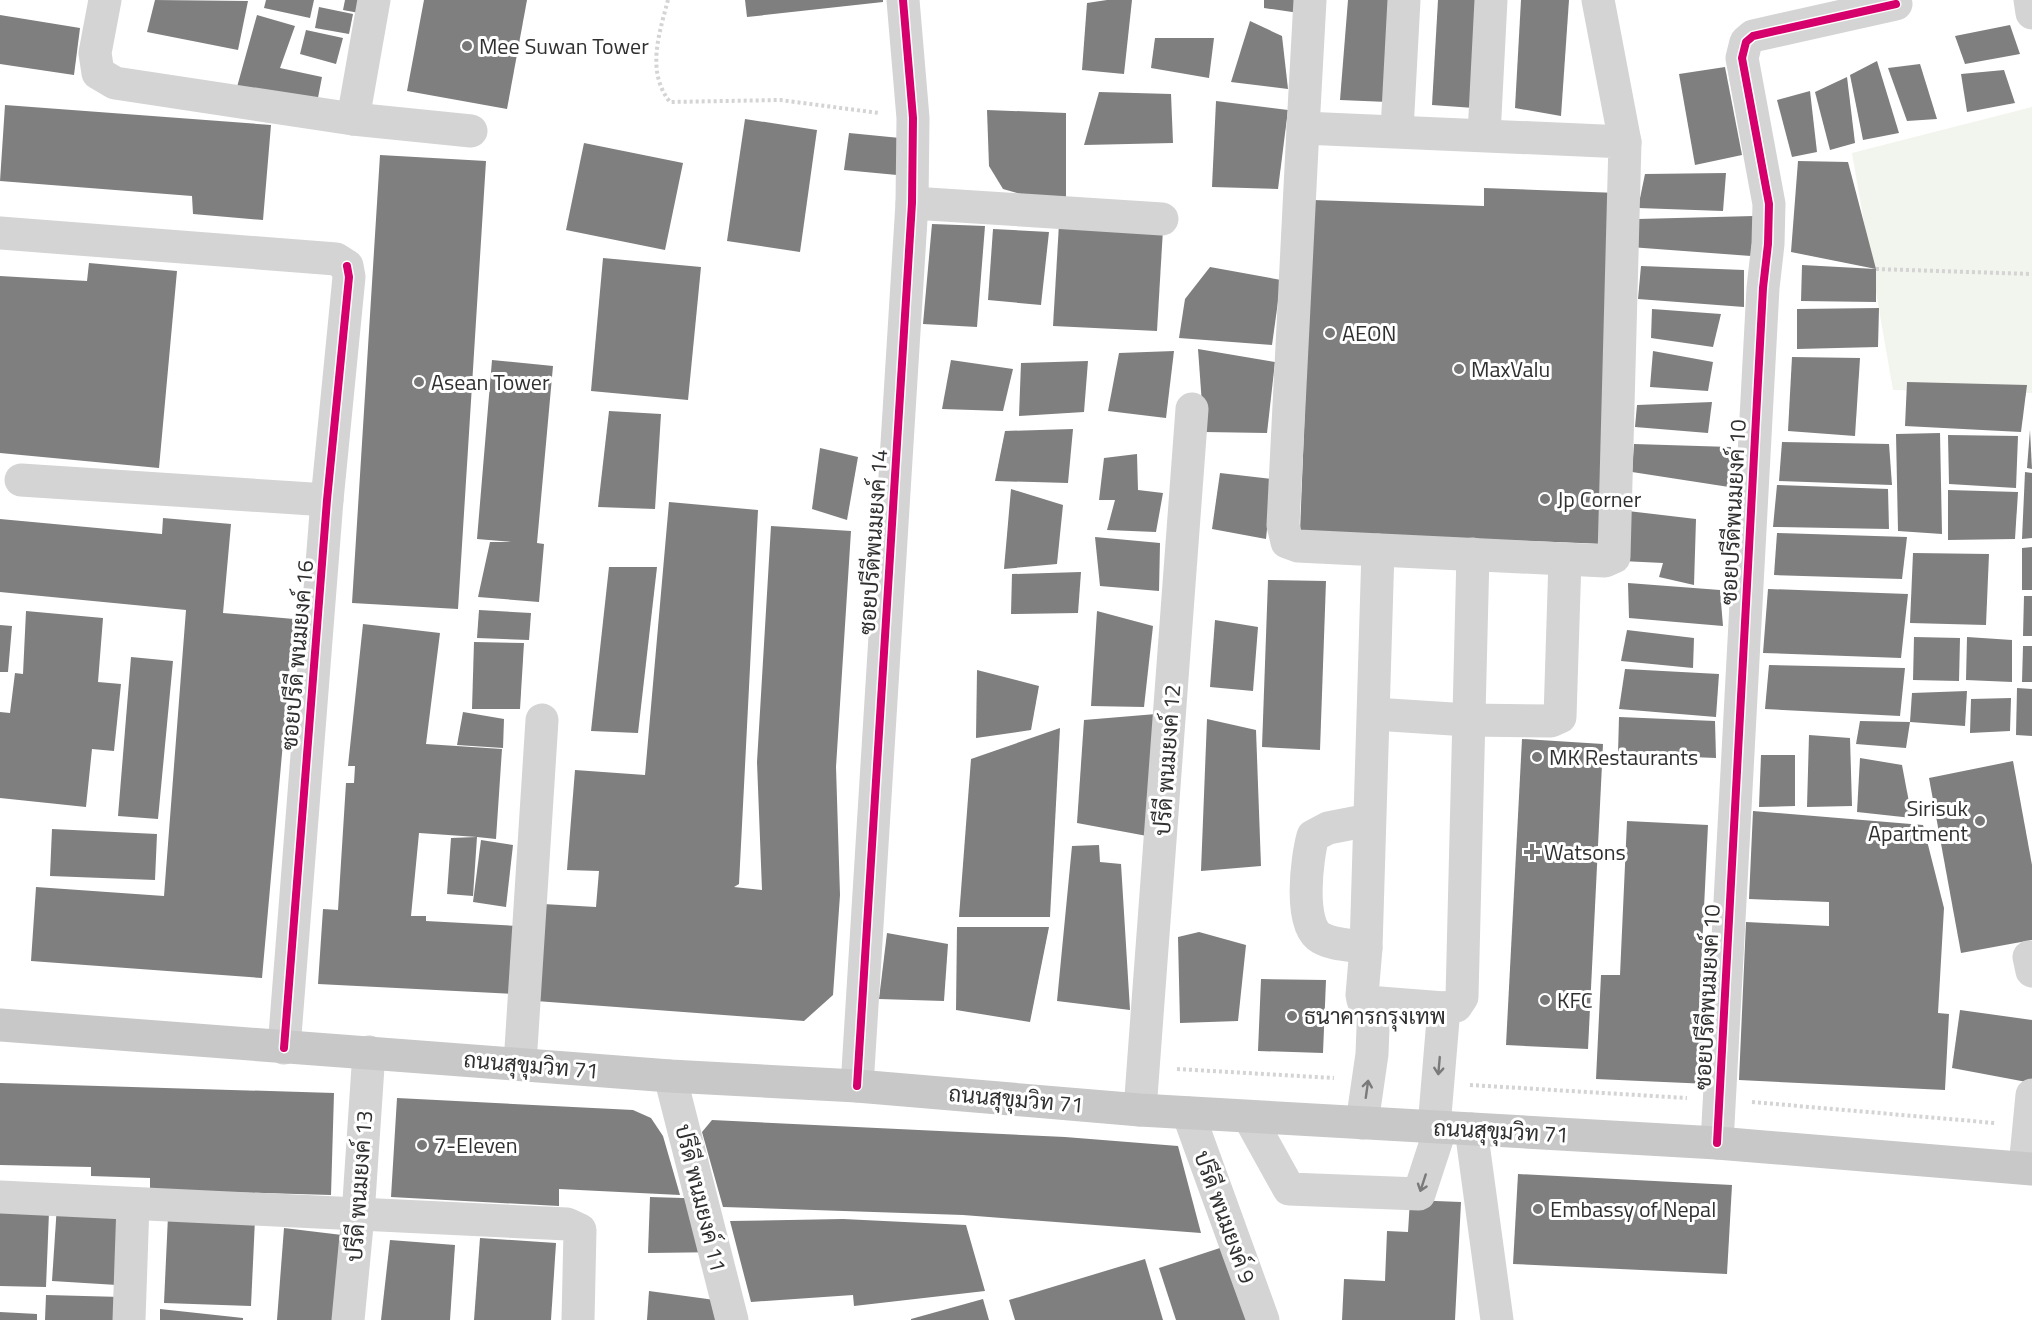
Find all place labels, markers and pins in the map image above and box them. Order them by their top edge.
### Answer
place label: Mee Suwan Tower [479,29,649,63]
marker: Mee Suwan Tower [460,39,474,53]
place label: AEON [1342,316,1397,350]
marker: AEON [1323,326,1337,340]
place label: MaxValu [1471,352,1550,386]
marker: MaxValu [1452,362,1466,376]
place label: Asean Tower [431,365,550,399]
marker: Asean Tower [412,375,426,389]
place label: Jp Corner [1557,482,1642,516]
marker: Jp Corner [1538,492,1552,506]
place label: MK Restaurants [1549,740,1698,774]
marker: MK Restaurants [1530,750,1544,764]
place label: Sirisuk Apartment [1868,791,1968,850]
marker: Sirisuk Apartment [1973,814,1987,828]
place label: Watsons [1544,835,1626,869]
marker: Watsons [1525,845,1539,859]
place label: KFC [1557,983,1593,1017]
marker: KFC [1538,993,1552,1007]
place label: ธนาคารกรุงเทพ [1304,999,1446,1033]
marker: ธนาคารกรุงเทพ [1285,1009,1299,1023]
place label: 7-Eleven [434,1128,517,1162]
marker: 7-Eleven [415,1138,429,1152]
place label: Embassy of Nepal [1550,1192,1716,1226]
marker: Embassy of Nepal [1531,1202,1545,1216]

